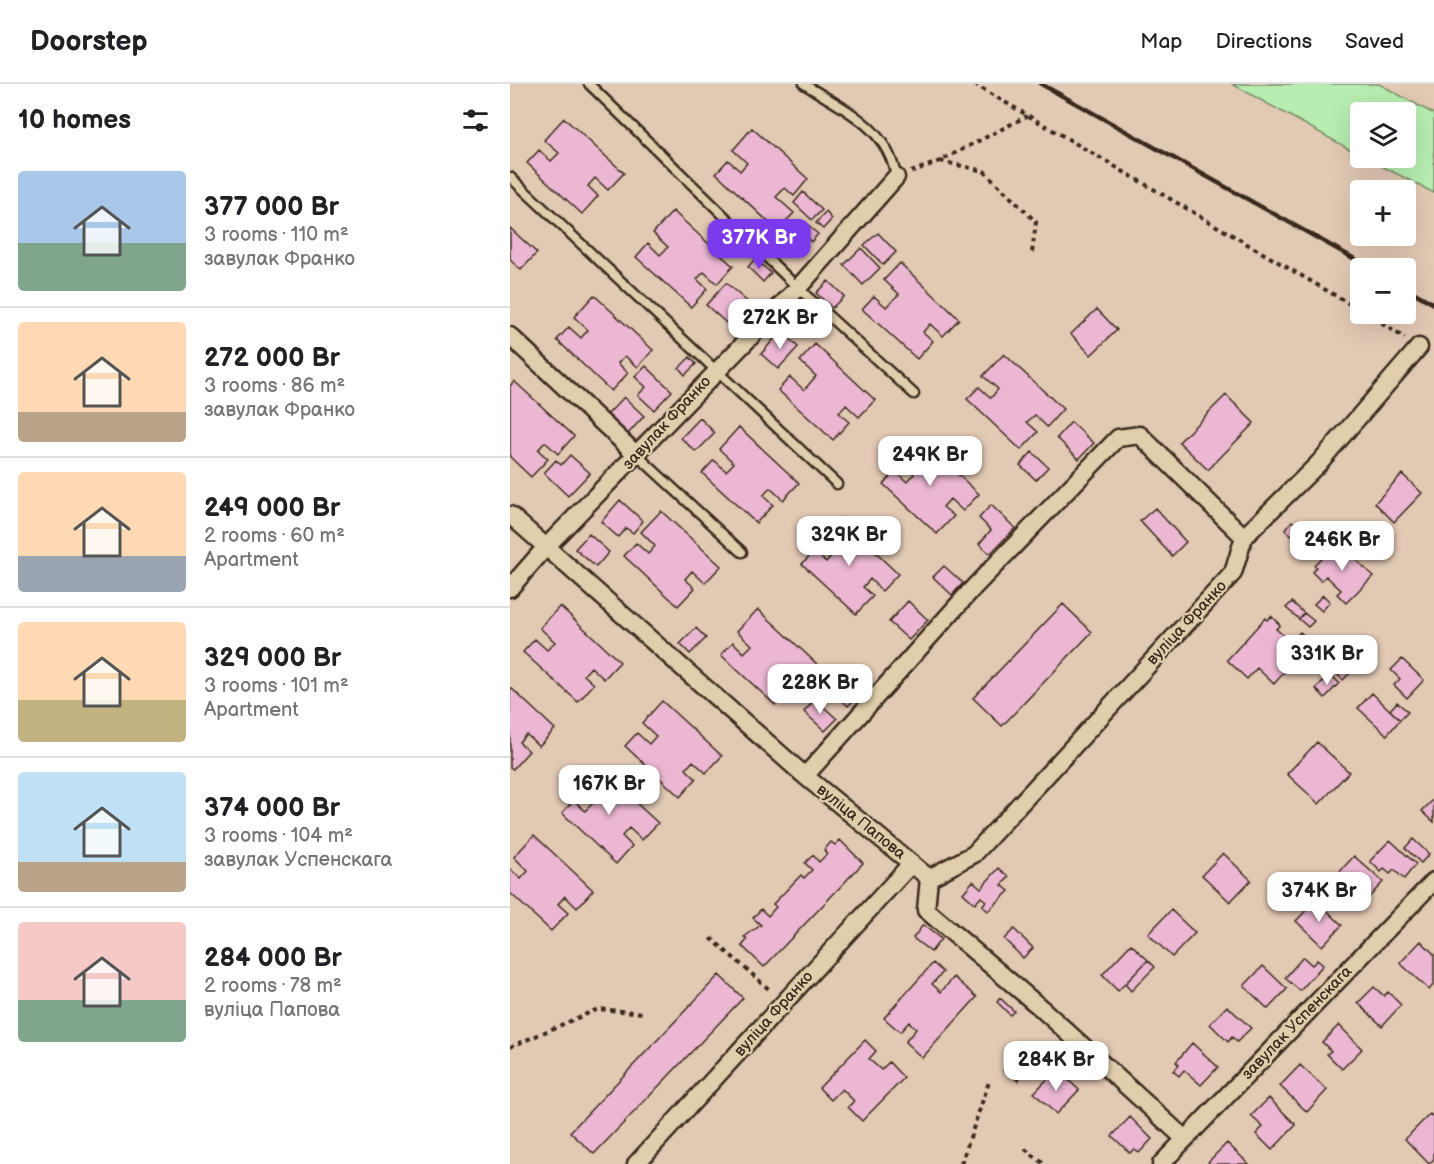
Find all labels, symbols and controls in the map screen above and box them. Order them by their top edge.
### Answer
text: Doorstep [30,25,147,58]
text: Map [1140,29,1183,54]
text: Directions [1216,29,1312,54]
text: Saved [1345,29,1404,54]
map controls [1350,102,1416,324]
button: layers [1350,102,1416,168]
icon: filters [459,104,492,137]
text: 10 homes [18,105,131,136]
button: + [1350,180,1416,246]
text: 377 000 Br [204,192,339,223]
icon: home [66,195,138,267]
pin: 377K Br [704,219,814,270]
text: 3 rooms · 110 m² [204,223,349,247]
text: 377K Br [722,226,796,250]
text: завулак Франко [204,247,355,271]
button: − [1350,258,1416,324]
pin: 272K Br [725,299,835,350]
text: 272K Br [742,306,818,330]
text: 272 000 Br [204,343,340,374]
icon: home [66,346,138,418]
street label: завулак Франко [619,372,715,474]
text: 3 rooms · 86 m² [204,374,345,398]
text: завулак Франко [204,398,355,422]
pin: 249K Br [875,436,985,487]
text: 249K Br [892,443,968,467]
text: 249 000 Br [204,493,340,524]
icon: home [66,496,138,568]
pin: 329K Br [794,516,904,567]
pin: 246K Br [1287,521,1397,572]
text: 329K Br [811,523,887,547]
text: 2 rooms · 60 m² [204,524,345,548]
text: 246K Br [1304,528,1380,552]
text: Apartment [204,548,299,572]
street label: вуліца Франко [1143,577,1231,669]
pin: 331K Br [1272,635,1382,686]
text: 331K Br [1291,642,1363,666]
text: 329 000 Br [204,643,341,674]
icon: home [66,646,138,718]
pin: 228K Br [765,664,875,715]
text: 228K Br [781,671,859,695]
text: 3 rooms · 101 m² [204,674,349,698]
text: Apartment [204,698,299,722]
pin: 167K Br [554,765,664,816]
text: 167K Br [573,772,645,796]
street label: вуліца Папова [813,780,910,864]
text: 374 000 Br [204,793,340,824]
icon: home [66,796,138,868]
text: 3 rooms · 104 m² [204,824,353,848]
text: завулак Успенскага [204,848,392,872]
pin: 374K Br [1264,872,1374,923]
text: 374K Br [1281,879,1357,903]
text: 284 000 Br [204,943,342,974]
icon: home [66,946,138,1018]
street label: завулак Успенскага [1238,962,1357,1084]
street label: вуліца Франко [731,967,817,1061]
text: 2 rooms · 78 m² [204,974,342,998]
text: вуліца Папова [204,998,340,1022]
pin: 284K Br [1001,1041,1111,1092]
text: 284K Br [1018,1048,1094,1072]

